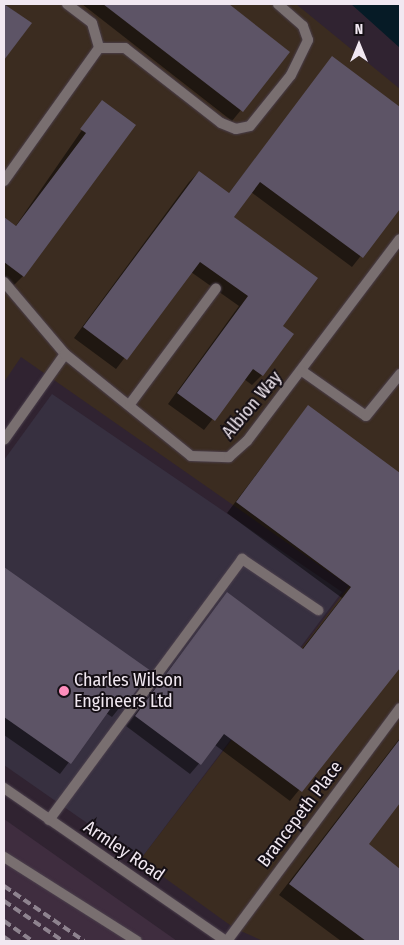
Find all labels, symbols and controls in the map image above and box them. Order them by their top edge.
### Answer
north arrow [334,20,384,70]
text: N [355,21,363,38]
street label: Albion Way [218,367,286,443]
place label: Charles Wilson Engineers Ltd [74,670,182,712]
marker: Charles Wilson Engineers Ltd [58,685,70,697]
street label: Brancepeth Place [253,757,347,871]
street label: Armley Road [80,816,168,886]

